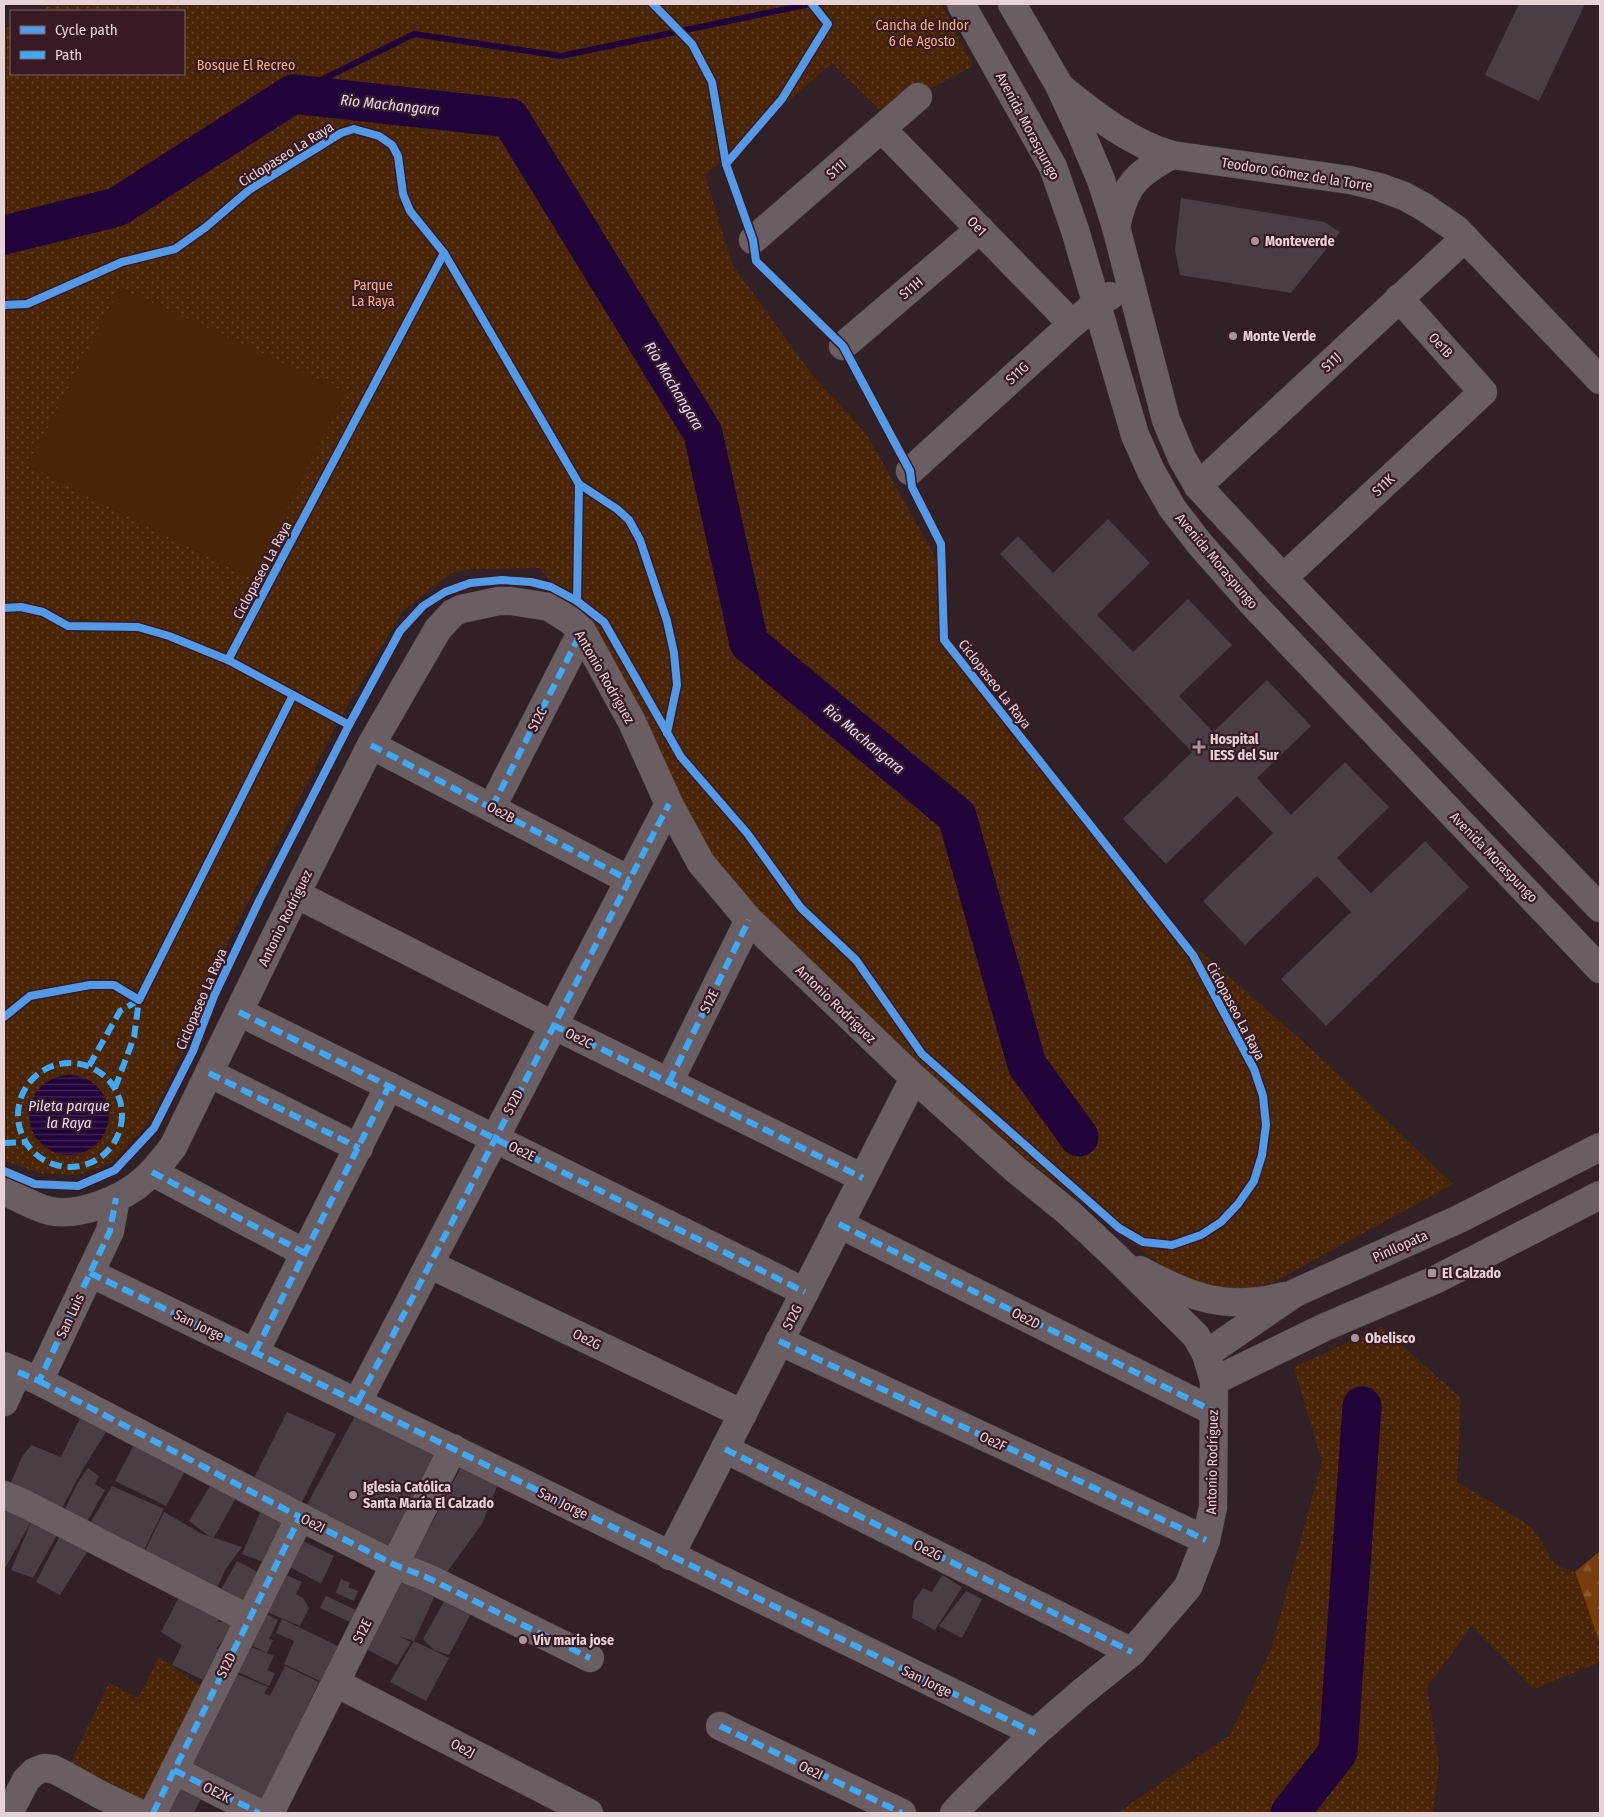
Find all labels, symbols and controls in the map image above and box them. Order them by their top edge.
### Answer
legend [10,10,185,75]
park label: Cancha de Indor 6 de Agosto [875,17,969,50]
text: Cycle path [55,21,118,39]
text: Path [55,46,82,64]
park label: Bosque El Recreo [197,57,295,74]
street label: Avenida Moraspungo [992,70,1063,183]
water label: Rio Machangara [339,91,441,119]
street label: Ciclopaseo La Raya [236,118,337,190]
street label: Teodoro Gómez de la Torre [1220,154,1374,195]
street label: S11I [823,156,850,183]
street label: Oe1 [963,213,990,240]
place label: Monteverde [1265,233,1335,250]
marker: Monteverde [1249,235,1261,247]
street label: S11H [896,274,927,303]
park label: Parque La Raya [351,277,395,310]
place label: Monte Verde [1243,328,1316,345]
street label: Oe1B [1425,329,1457,362]
marker: Monte Verde [1227,330,1239,342]
water label: Rio Machangara [641,339,707,434]
street label: S11J [1318,349,1345,376]
street label: S11G [1002,359,1032,388]
street label: S11K [1369,470,1399,500]
street label: Avenida Moraspungo [1172,510,1262,613]
street label: Ciclopaseo La Raya [229,518,295,622]
street label: Antonio Rodríguez [571,628,638,727]
street label: Ciclopaseo La Raya [954,636,1035,732]
water label: Rio Machangara [820,700,908,778]
street label: S12C [524,704,551,734]
place label: Hospital IESS del Sur [1210,731,1280,764]
marker: Hospital IESS del Sur [1192,740,1206,754]
street label: Oe2B [484,798,518,827]
street label: Avenida Moraspungo [1446,808,1541,906]
street label: Antonio Rodríguez [255,867,316,969]
street label: Ciclopaseo La Raya [172,946,231,1052]
street label: Ciclopaseo La Raya [1203,959,1269,1063]
street label: Antonio Rodríguez [792,962,880,1047]
street label: S12E [696,986,723,1016]
street label: Oe2C [562,1025,595,1052]
street label: S12D [500,1087,527,1118]
water label: Pileta parque la Raya [28,1097,110,1132]
street label: Oe2E [505,1138,539,1165]
street label: Pinllopata [1370,1227,1430,1266]
place label: El Calzado [1442,1265,1502,1282]
marker: El Calzado [1426,1267,1438,1279]
street label: San Luis [53,1291,88,1341]
street label: S12G [779,1302,806,1333]
street label: Oe2D [1009,1304,1043,1333]
street label: San Jorge [171,1306,227,1345]
street label: Oe2G [570,1325,604,1354]
place label: Obelisco [1365,1330,1416,1347]
marker: Obelisco [1349,1332,1361,1344]
street label: Antonio Rodríguez [1203,1409,1222,1515]
street label: Oe2F [977,1428,1009,1455]
place label: Iglesia Católica Santa María El Calzado [363,1479,494,1512]
street label: San Jorge [535,1484,591,1523]
marker: Iglesia Católica Santa María El Calzado [347,1489,359,1501]
street label: Oe2I [298,1510,328,1537]
street label: Oe2G [911,1536,945,1565]
street label: S12E [349,1616,376,1646]
place label: Viv maria jose [532,1632,614,1649]
marker: Viv maria jose [517,1634,529,1646]
street label: S12D [213,1650,240,1681]
street label: San Jorge [899,1662,955,1701]
street label: Oe2J [448,1735,478,1762]
street label: Oe2I [796,1757,826,1784]
street label: OE2K [200,1778,234,1807]

